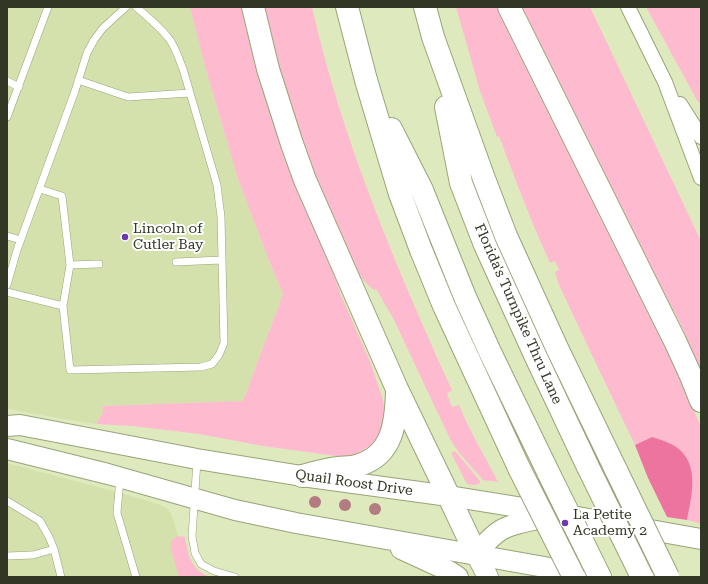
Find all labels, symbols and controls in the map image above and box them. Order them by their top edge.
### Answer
place label: Lincoln of Cutler Bay [133,221,203,254]
street label: Florida's Turnpike Thru Lane [471,221,565,407]
marker: Lincoln of Cutler Bay [120,232,130,242]
street label: Quail Roost Drive [294,466,414,500]
place label: La Petite Academy 2 [573,507,647,540]
marker: La Petite Academy 2 [560,518,570,528]

